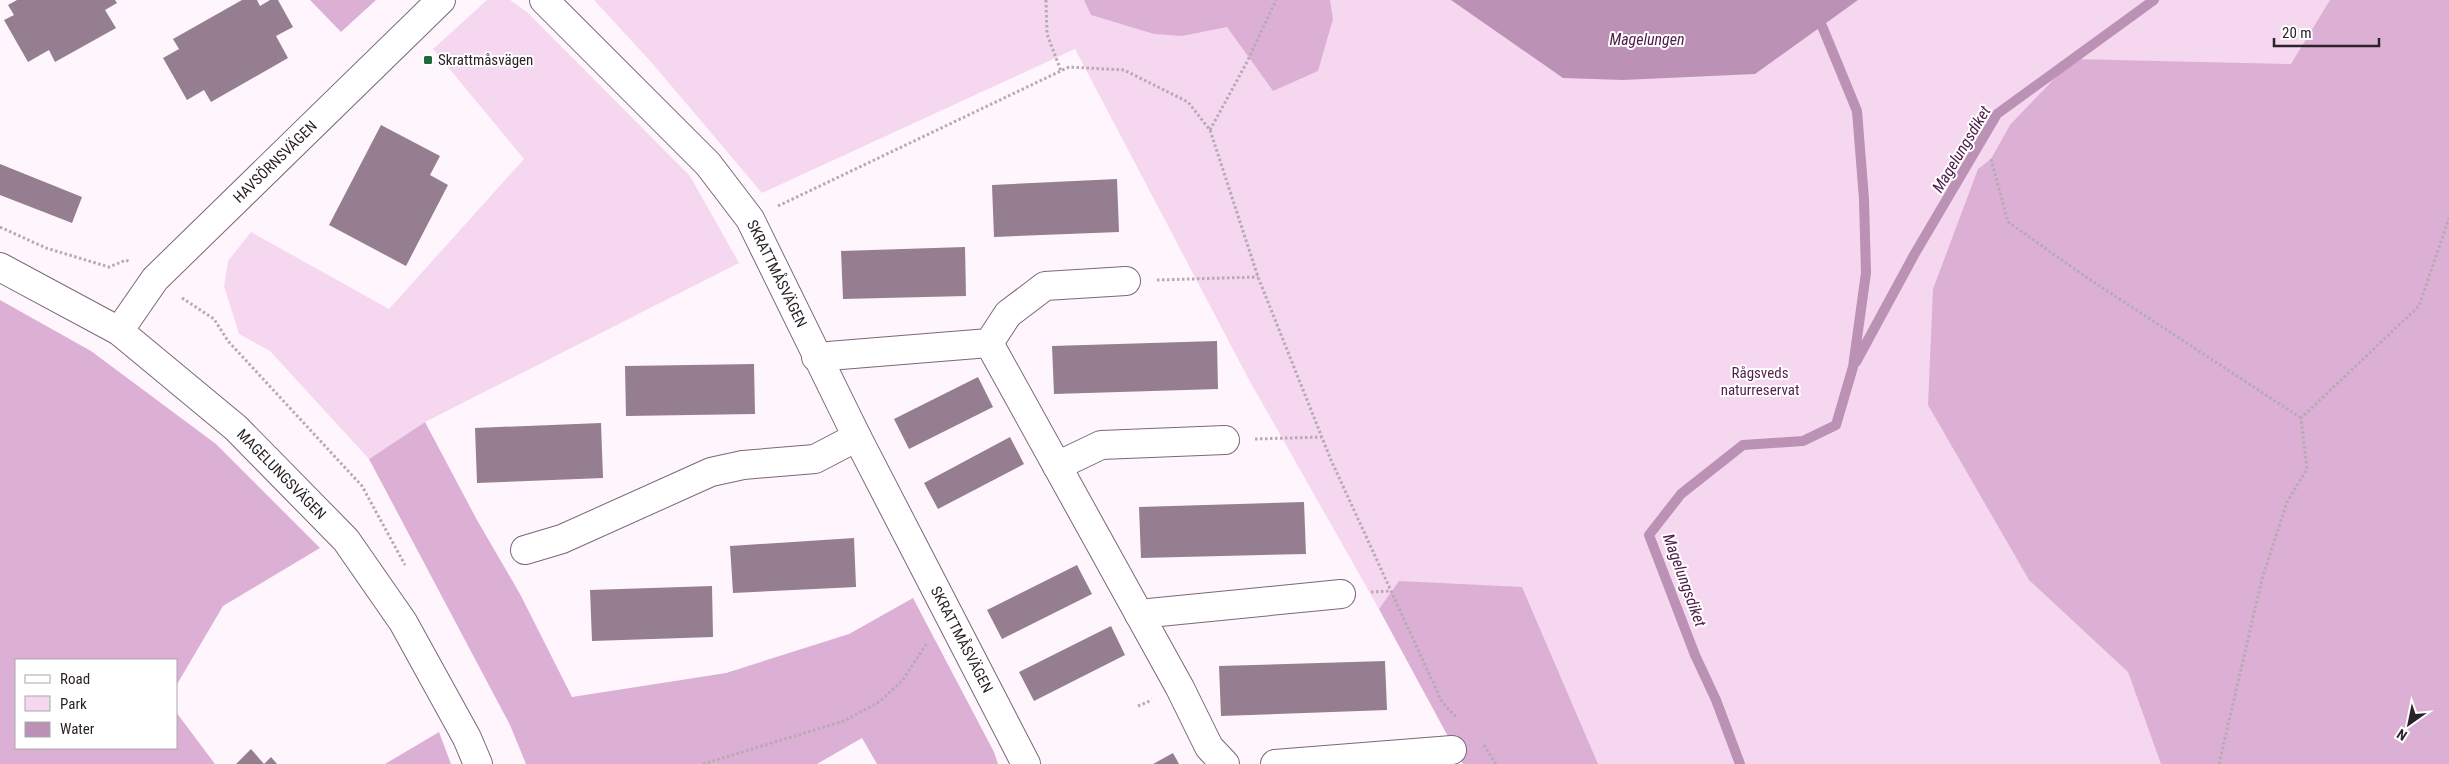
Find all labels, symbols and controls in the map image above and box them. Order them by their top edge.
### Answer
scale bar [2274,15,2379,47]
text: 20 m [2282,24,2312,42]
water label: Magelungen [1609,30,1685,49]
place label: Skrattmåsvägen [438,51,533,69]
marker: Skrattmåsvägen [422,54,434,66]
water label: Magelungsdiket [1928,102,1995,196]
street label: HAVSÖRNSVÄGEN [229,117,321,207]
street label: SKRATTMÅSVÄGEN [743,217,811,330]
park label: Rågsveds naturreservat [1721,364,1799,399]
street label: MAGELUNGSVÄGEN [233,425,330,523]
water label: Magelungsdiket [1659,531,1710,630]
street label: SKRATTMÅSVÄGEN [927,583,997,696]
legend [15,659,178,749]
text: Road [60,670,90,688]
text: Park [60,695,87,713]
north arrow [2384,699,2434,749]
text: Water [60,720,95,738]
text: N [2394,726,2410,744]

